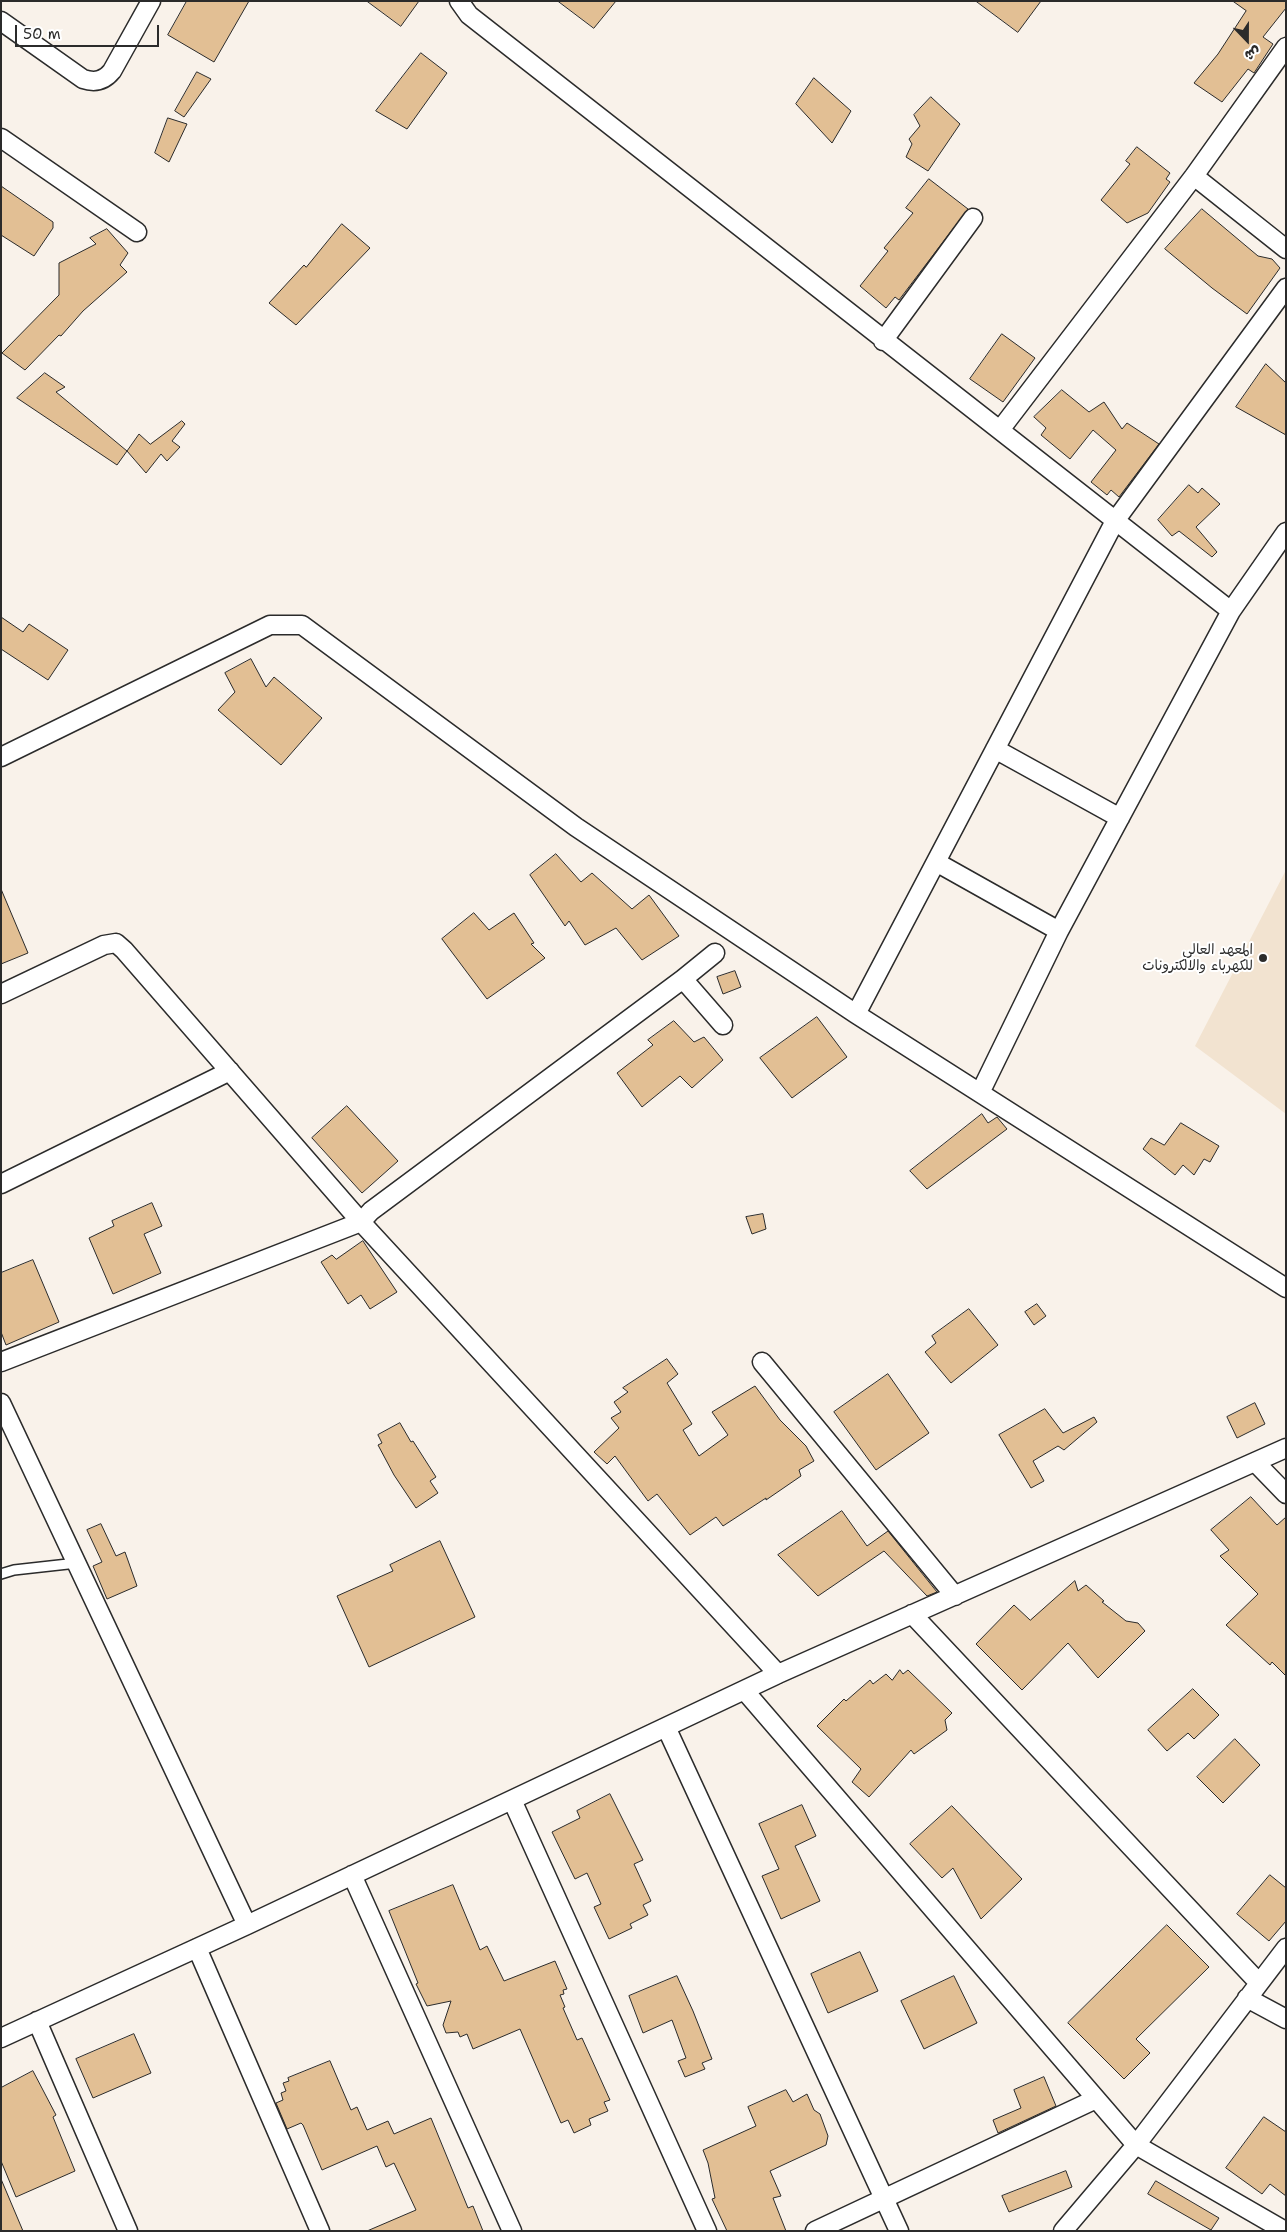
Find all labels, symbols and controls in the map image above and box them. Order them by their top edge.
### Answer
scale bar [18,15,161,47]
north arrow [1222,15,1272,65]
text: 50 m [23,24,61,44]
text: ش [1242,43,1263,65]
place label: المعهد العالي للكهرباء والالكترونات [1142,942,1253,974]
marker: المعهد العالي للكهرباء والالكترونات [1257,952,1269,964]

